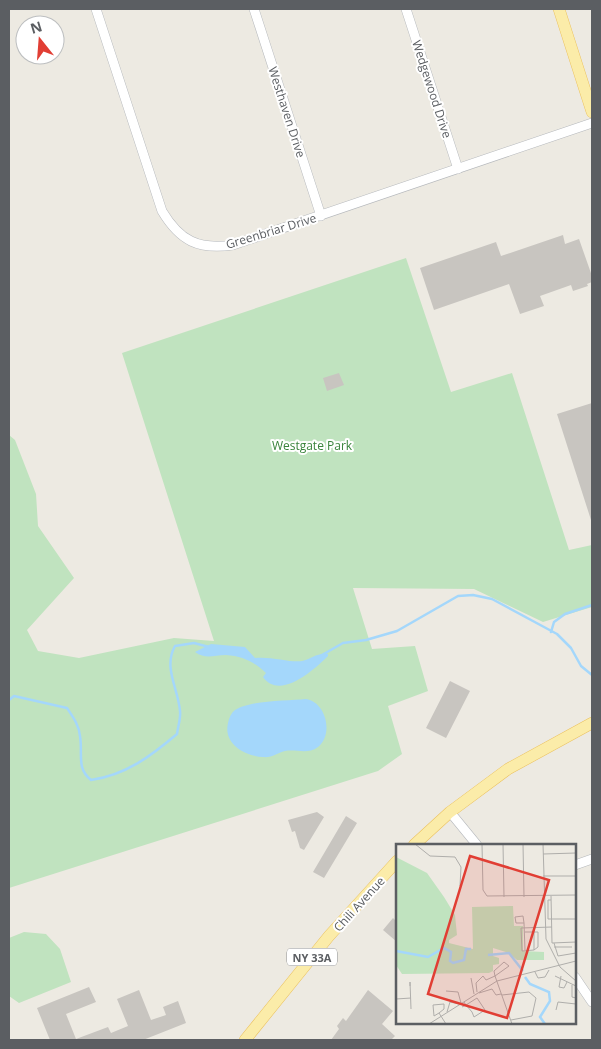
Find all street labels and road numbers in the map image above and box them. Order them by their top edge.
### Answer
street label: Wedgewood Drive [408,38,456,140]
street label: Westhaven Drive [264,64,310,160]
street label: Greenbriar Drive [224,209,319,253]
street label: Chili Avenue [330,873,389,935]
road number: NY 33A [287,949,337,966]

